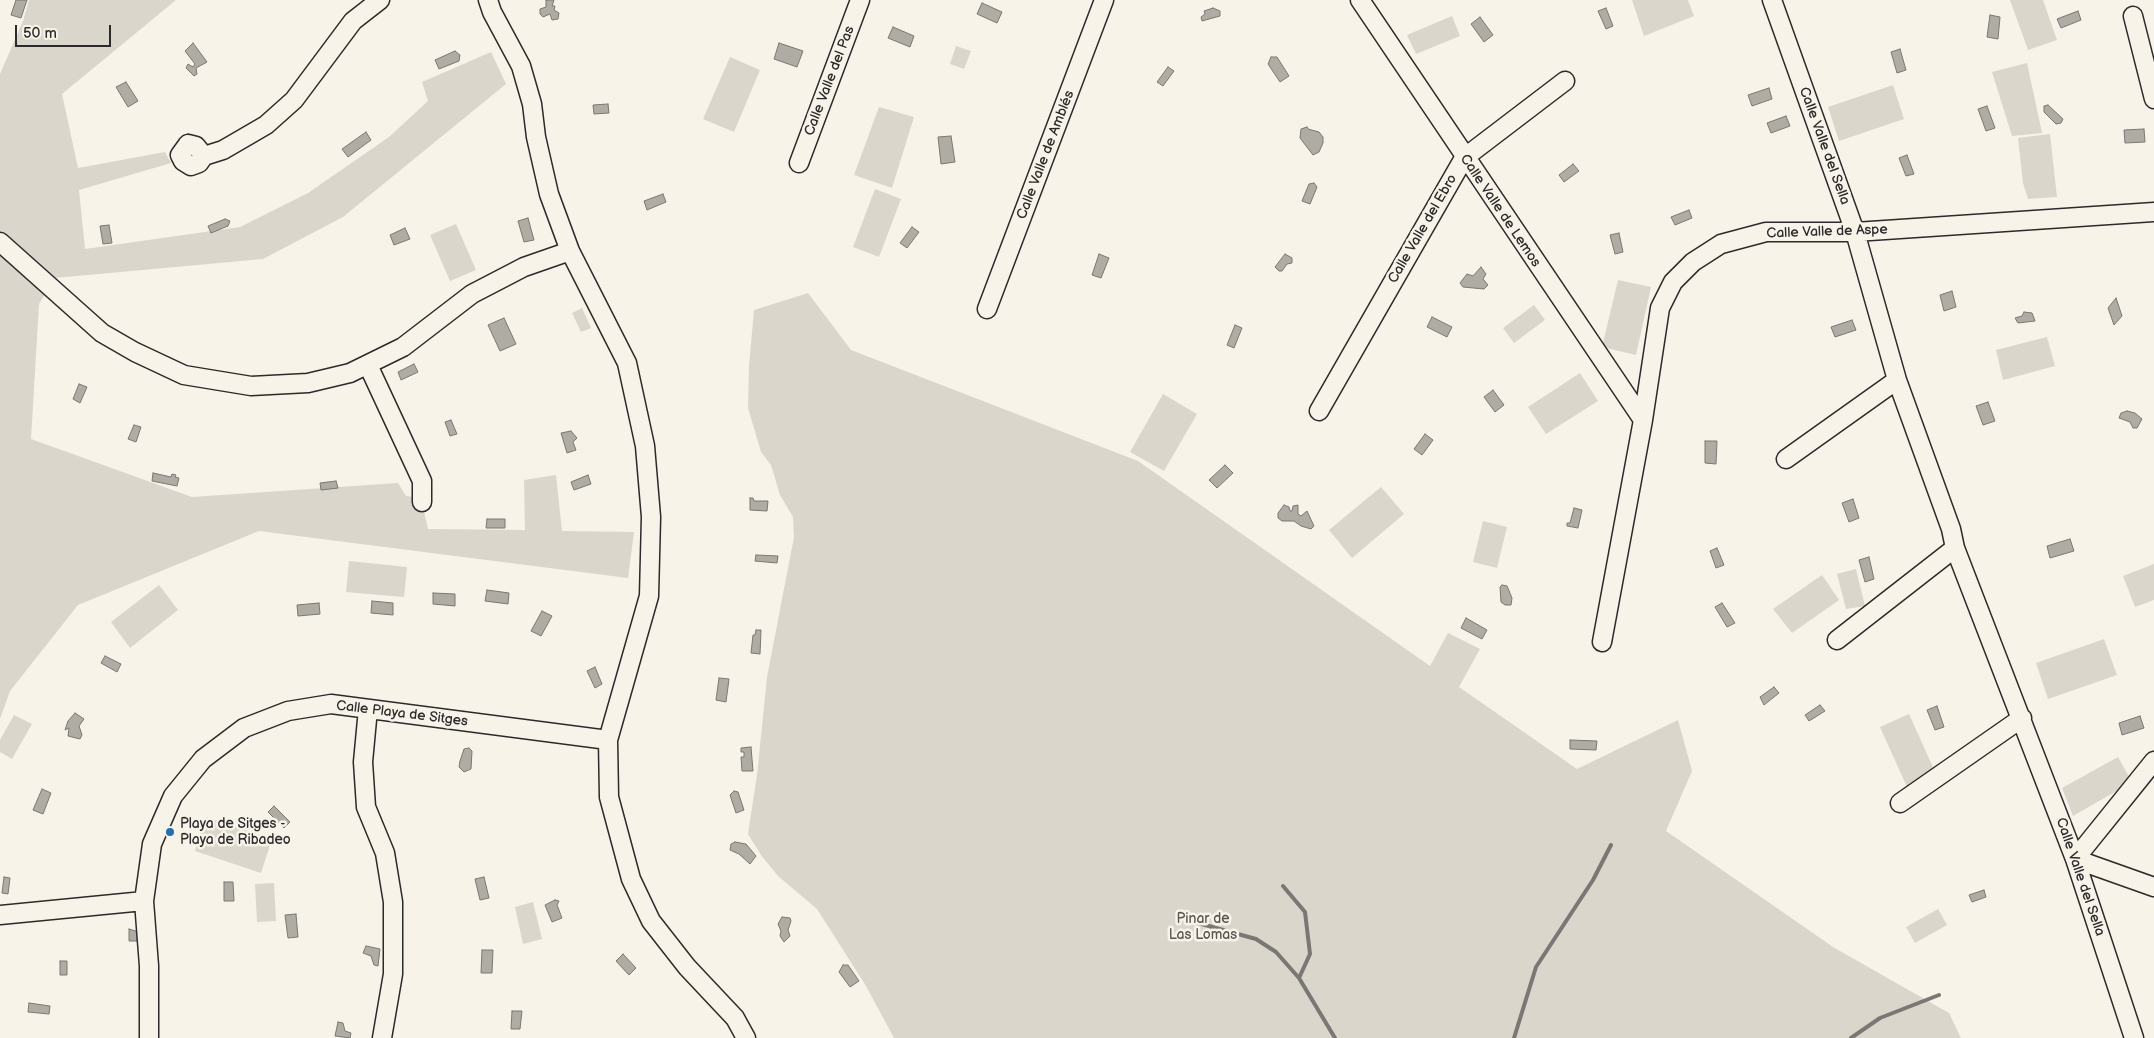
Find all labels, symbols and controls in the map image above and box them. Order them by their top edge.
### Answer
scale bar [18,15,114,47]
text: 50 m [23,24,57,43]
street label: Calle Valle del Pas [801,24,859,138]
street label: Calle Valle del Sella [1795,85,1853,207]
street label: Calle Valle de Amblés [1014,88,1078,222]
street label: Calle Valle de Lemos [1456,151,1544,271]
street label: Calle Valle del Ebro [1385,172,1461,286]
street label: Calle Valle de Aspe [1766,221,1888,243]
street label: Calle Playa de Sitges [335,698,469,730]
place label: Playa de Sitges - Playa de Ribadeo [180,816,291,849]
street label: Calle Valle del Sella [2052,816,2108,938]
marker: Playa de Sitges - Playa de Ribadeo [164,826,176,838]
park label: Pinar de Las Lomas [1169,911,1237,944]

